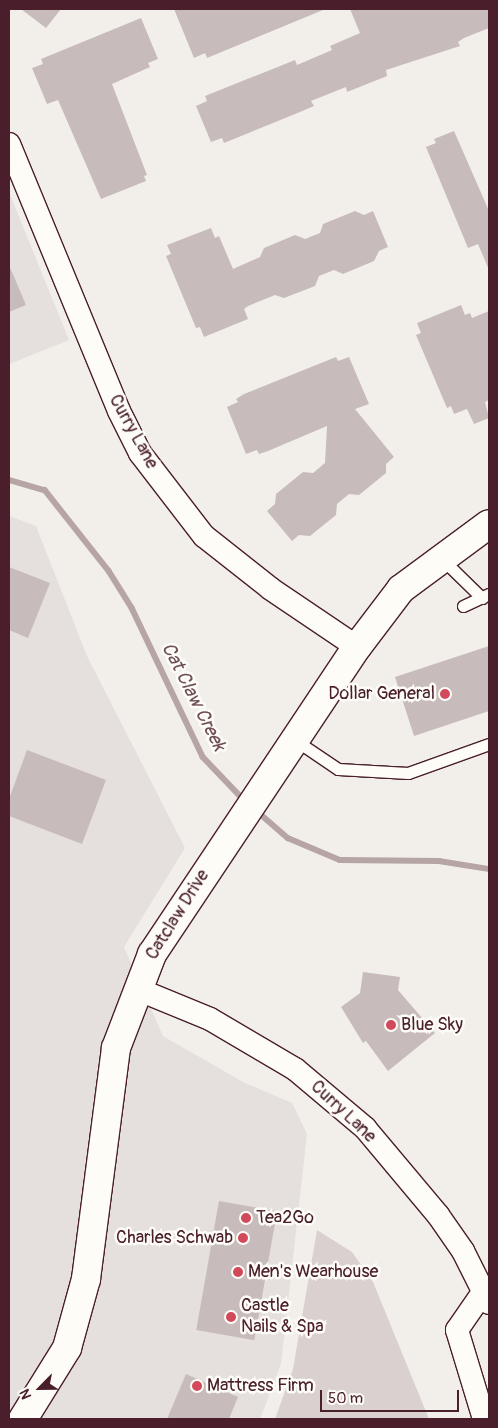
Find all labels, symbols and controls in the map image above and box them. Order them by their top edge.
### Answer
street label: Curry Lane [104,391,162,473]
water label: Cat Claw Creek [156,639,230,755]
place label: Dollar General [328,683,435,705]
marker: Dollar General [439,688,451,700]
street label: Catclaw Drive [142,866,214,964]
place label: Blue Sky [401,1014,463,1036]
marker: Blue Sky [385,1019,397,1031]
street label: Curry Lane [306,1076,380,1148]
place label: Tea2Go [256,1207,314,1229]
marker: Tea2Go [240,1212,252,1224]
place label: Charles Schwab [116,1227,233,1249]
marker: Charles Schwab [237,1232,249,1244]
place label: Men's Wearhouse [248,1261,378,1283]
marker: Men's Wearhouse [232,1266,244,1278]
place label: Castle Nails & Spa [241,1296,324,1338]
marker: Castle Nails & Spa [225,1311,237,1323]
north arrow [15,1363,65,1413]
place label: Mattress Firm [207,1375,314,1397]
marker: Mattress Firm [191,1380,203,1392]
scale bar [323,1380,462,1412]
text: N [16,1386,35,1402]
text: 50 m [328,1389,363,1408]

